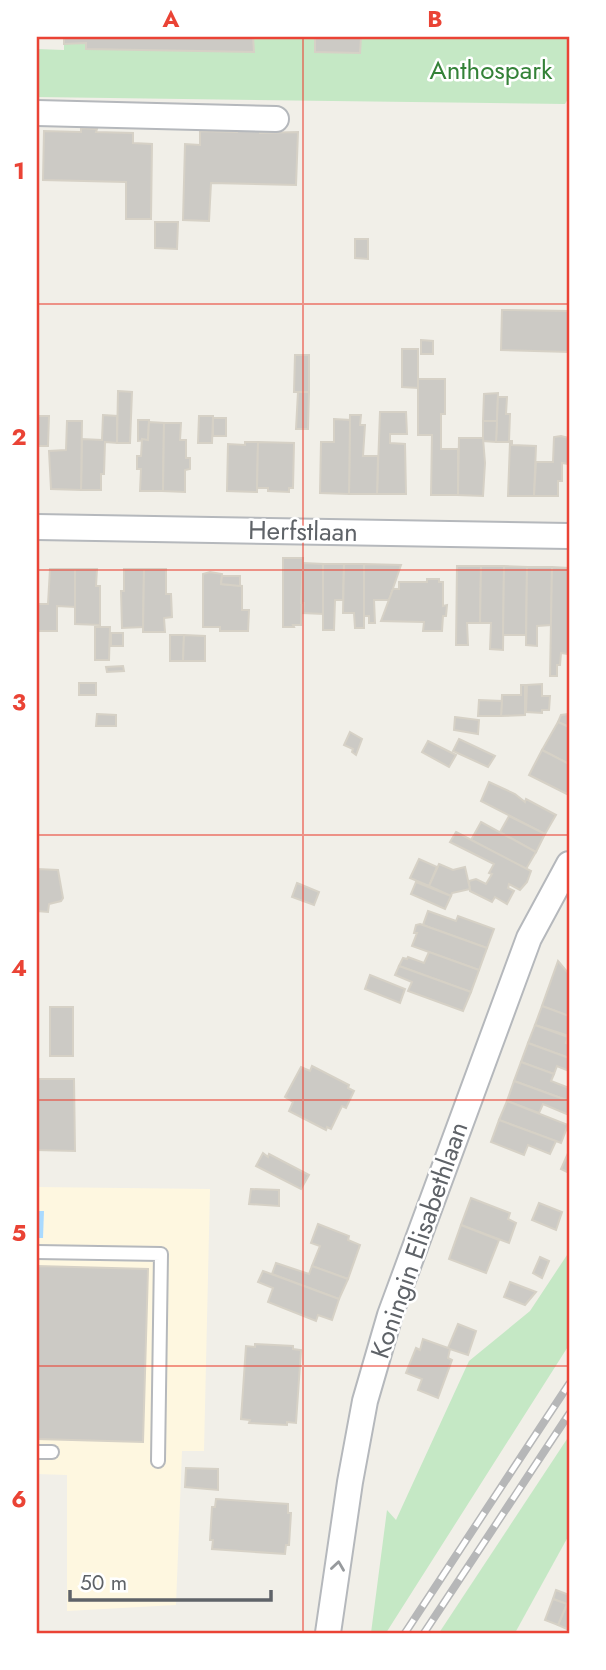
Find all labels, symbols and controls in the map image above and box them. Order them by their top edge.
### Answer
text: A [162,2,180,36]
text: B [427,2,443,36]
park label: Anthospark [429,51,553,89]
text: 1 [13,154,25,188]
text: 2 [11,420,27,454]
street label: Herfstlaan [248,511,358,551]
text: 3 [12,685,26,719]
text: 4 [11,951,27,985]
street label: Koningin Elisabethlaan [361,1117,477,1363]
text: 5 [12,1216,26,1250]
text: 6 [11,1482,27,1516]
scale bar [70,1558,271,1602]
one-way arrow [330,1560,345,1572]
text: 50 m [80,1568,127,1598]

